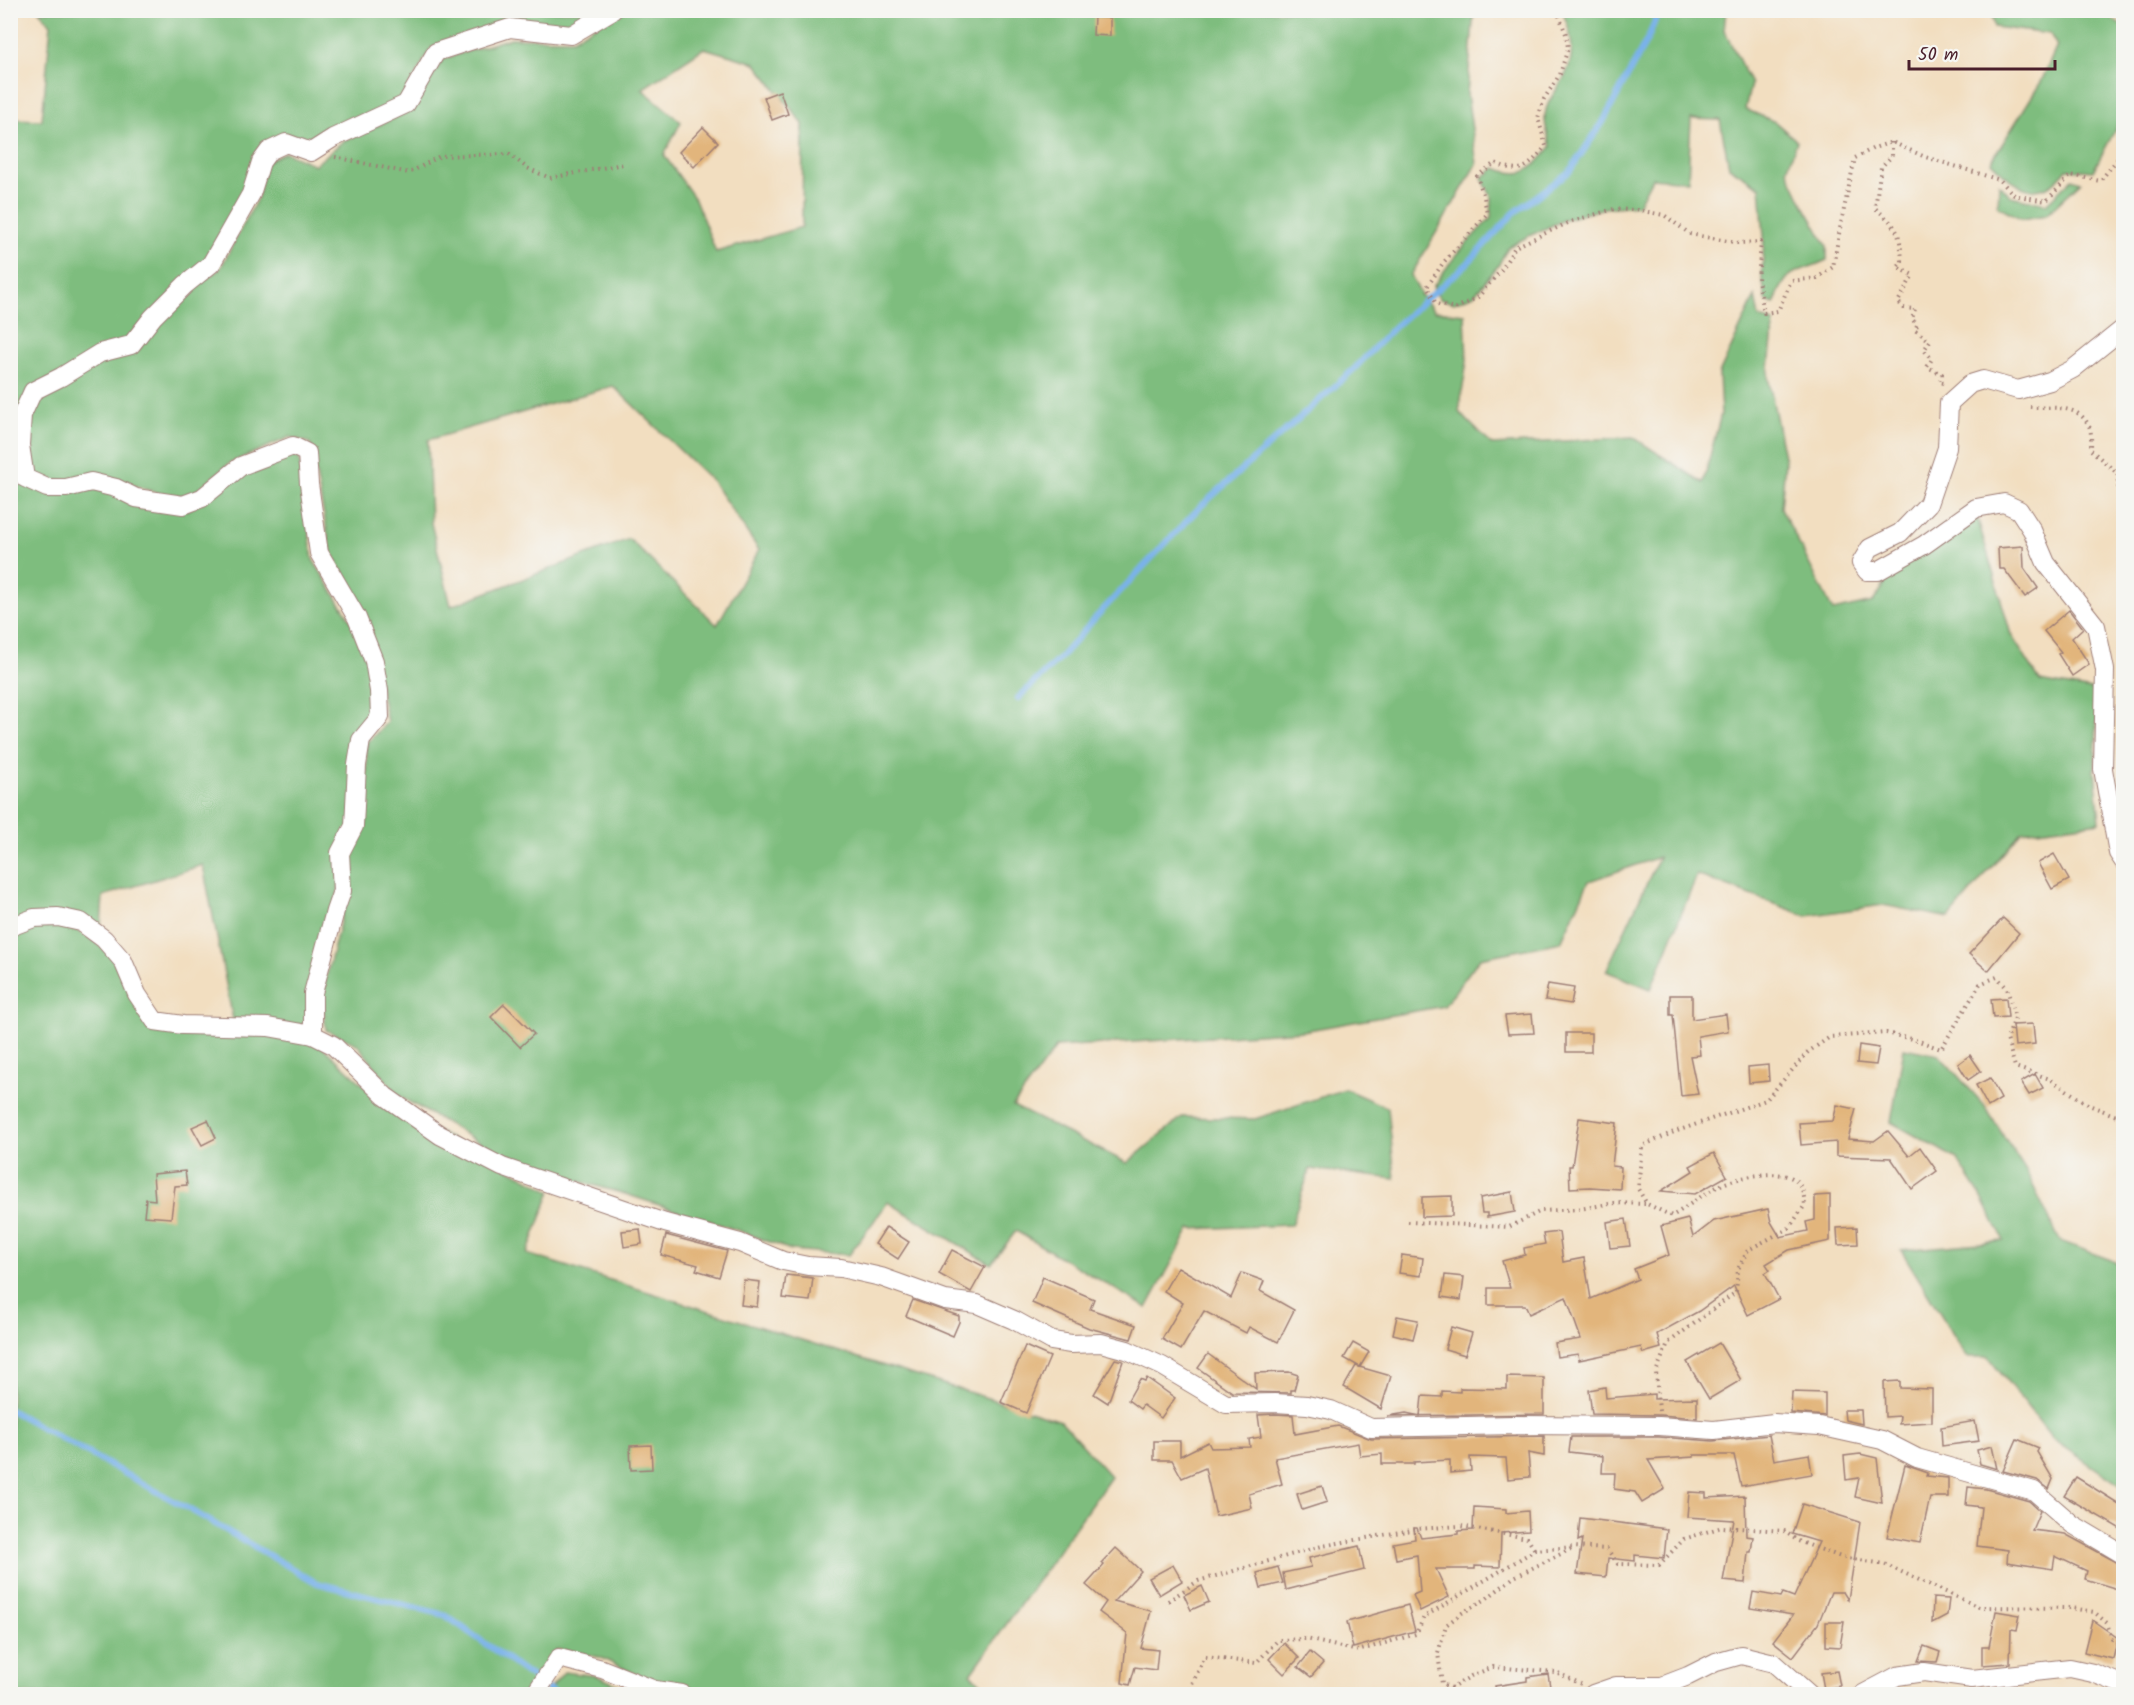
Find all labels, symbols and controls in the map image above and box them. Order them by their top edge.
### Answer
scale bar [1909,33,2054,71]
text: 50 m [1918,41,1958,70]

